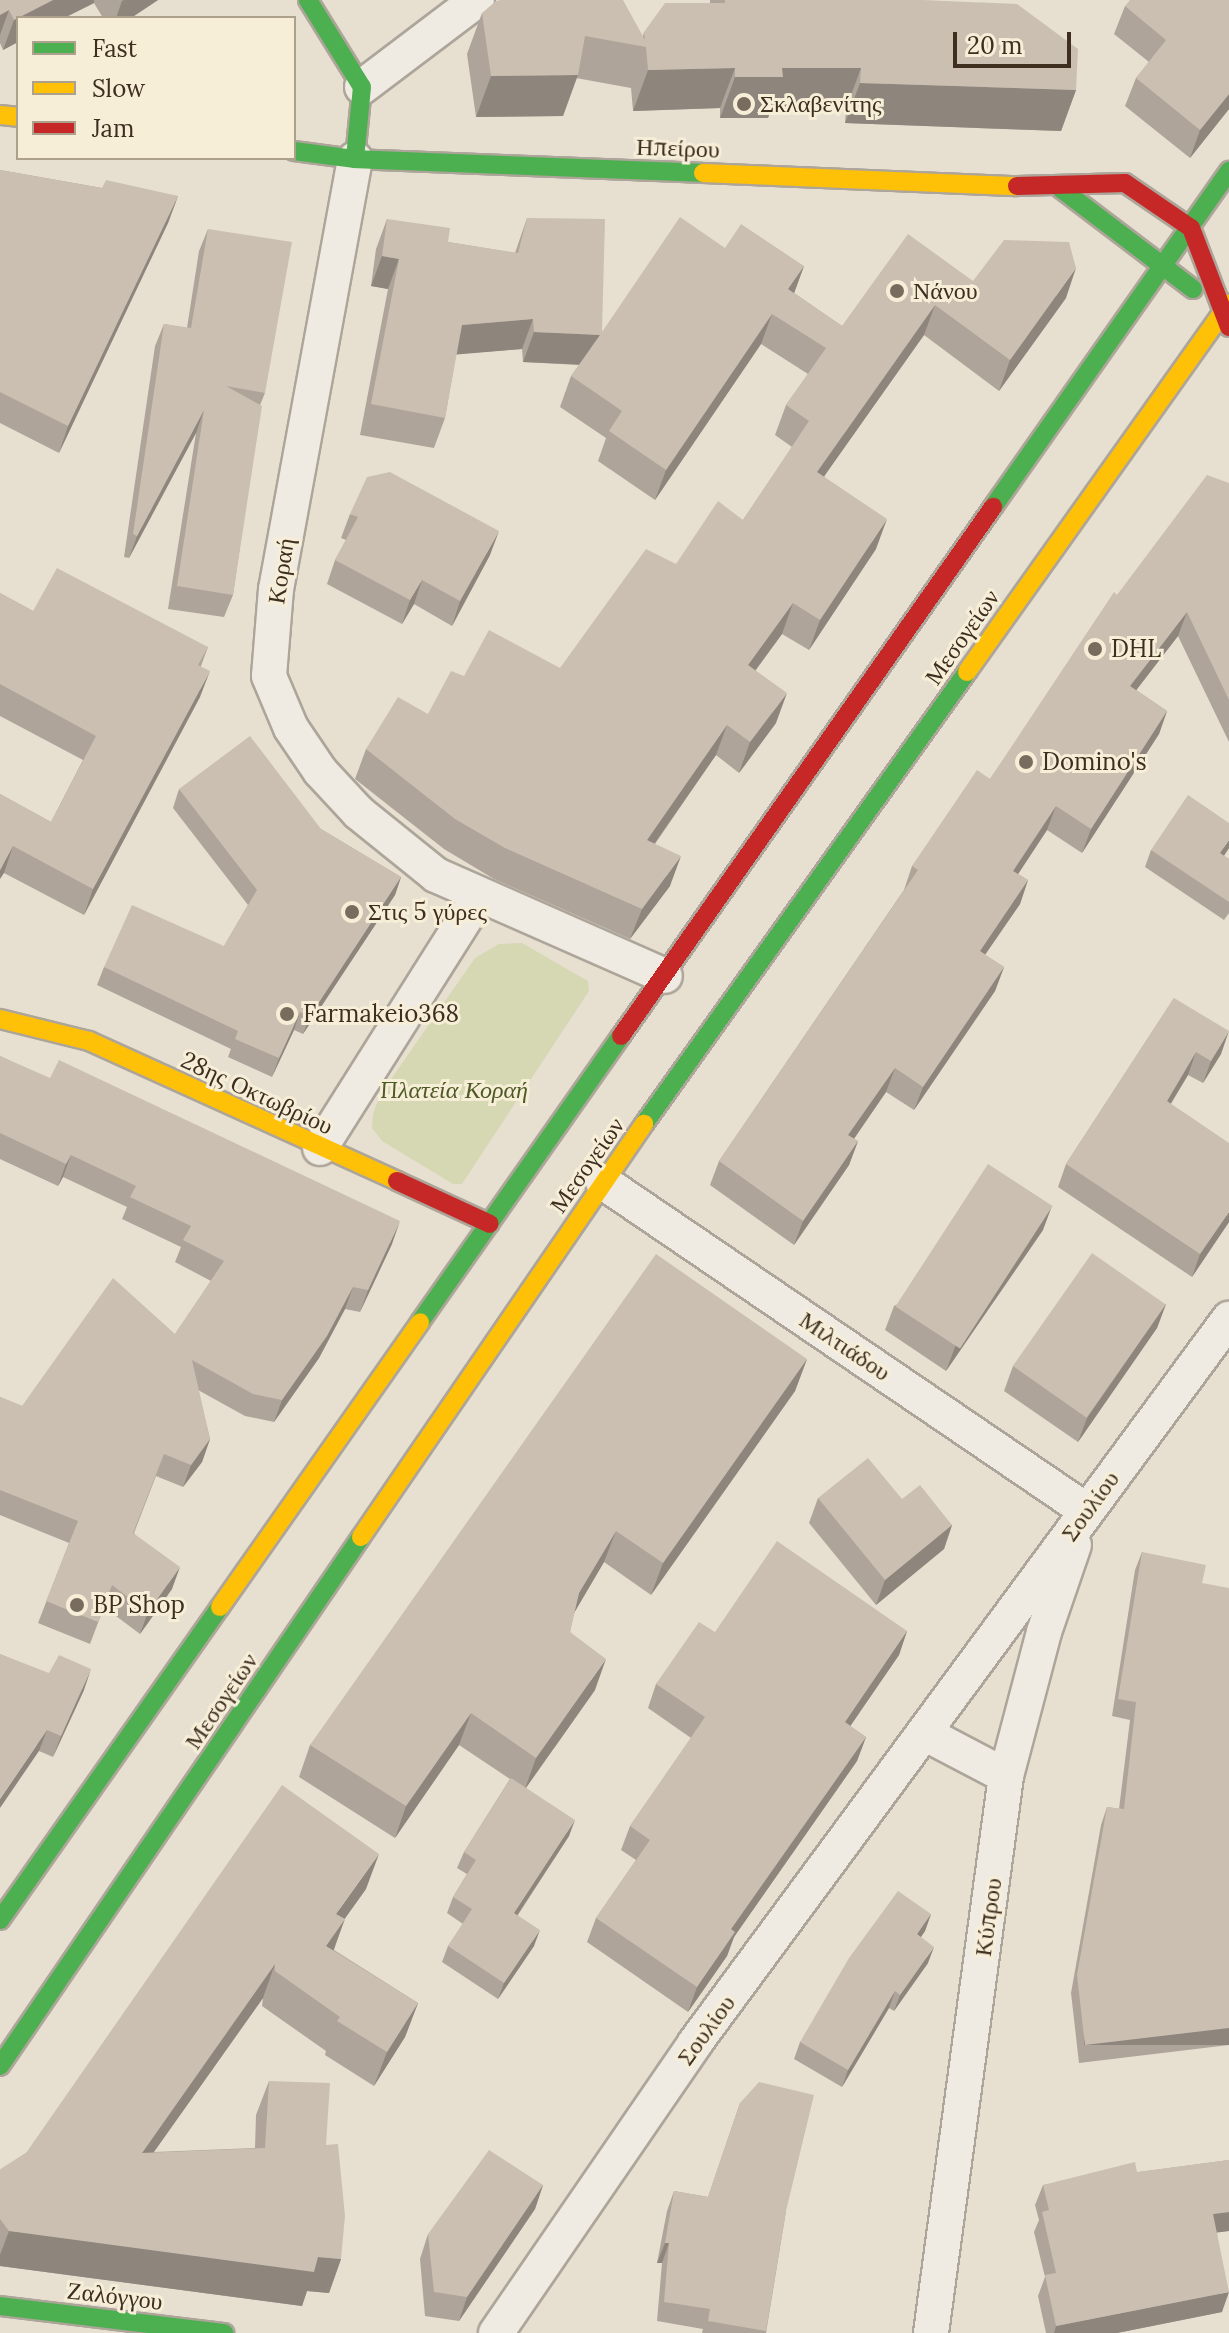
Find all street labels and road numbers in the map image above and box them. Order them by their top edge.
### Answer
street label: Ηπείρου [636,132,720,164]
street label: Κοραή [262,536,300,606]
street label: Μεσογείων [919,584,1005,690]
street label: 28ης Οκτωβρίου [177,1045,337,1141]
street label: Μεσογείων [544,1112,630,1218]
street label: Μιλτιάδου [794,1305,896,1387]
street label: Σουλίου [1055,1465,1125,1547]
street label: Μεσογείων [178,1647,264,1755]
street label: Κύπρου [968,1876,1008,1958]
street label: Σουλίου [671,1989,741,2071]
street label: Ζαλόγγου [66,2276,164,2316]

